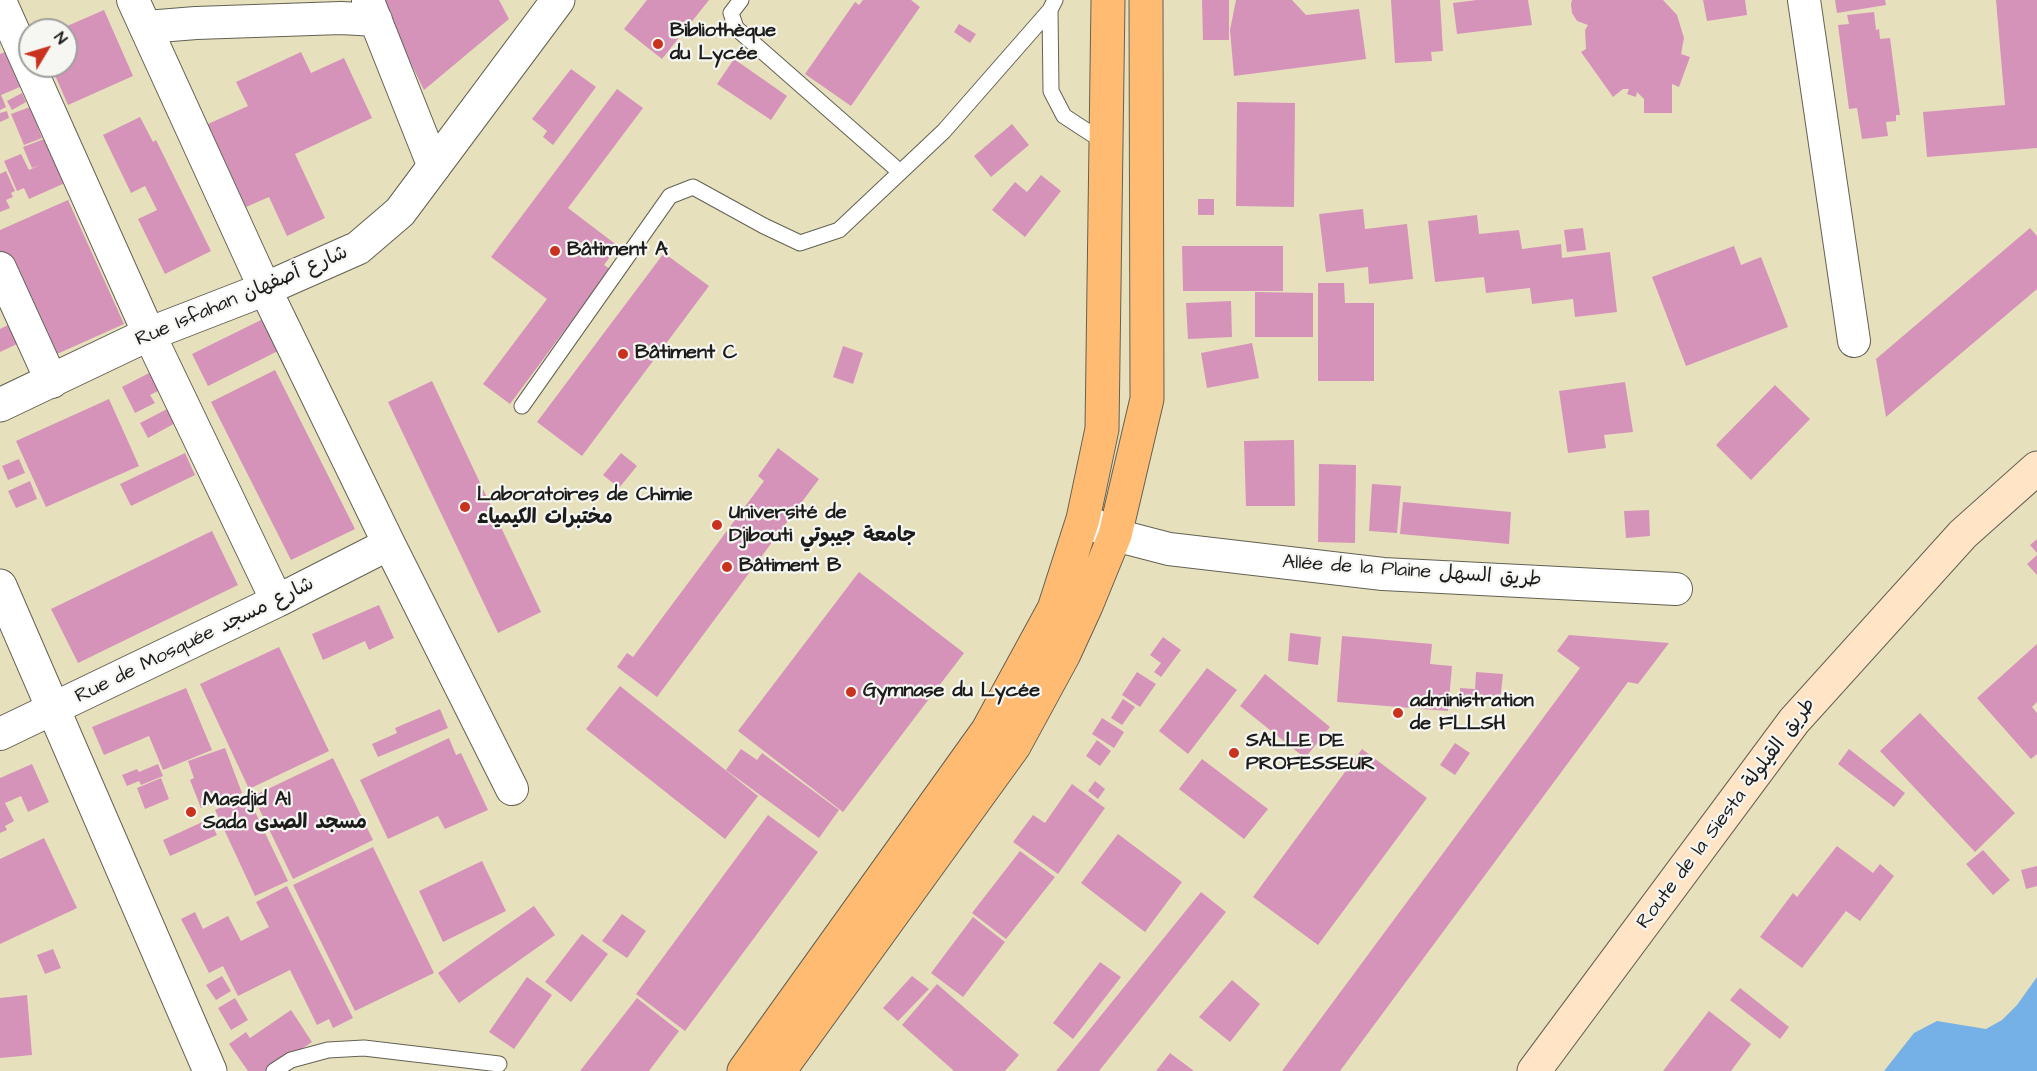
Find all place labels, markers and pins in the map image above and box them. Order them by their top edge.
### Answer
place label: Bibliothèque du Lycée [670,20,776,67]
marker: Bibliothèque du Lycée [651,37,665,51]
place label: Bâtiment A [567,239,668,263]
marker: Bâtiment A [548,244,562,258]
place label: Bâtiment C [635,342,737,366]
marker: Bâtiment C [616,347,630,361]
place label: Laboratoires de Chimie مختبرات الكيمياء [477,484,693,531]
marker: Laboratoires de Chimie مختبرات الكيمياء [458,500,472,514]
place label: Université de Djibouti جامعة جيبوتي [729,502,916,549]
marker: Université de Djibouti جامعة جيبوتي [710,518,724,532]
place label: Bâtiment B [739,555,841,579]
marker: Bâtiment B [720,560,734,574]
place label: Gymnase du Lycée [863,680,1040,704]
marker: Gymnase du Lycée [844,685,858,699]
place label: administration de FLLSH [1410,690,1534,737]
marker: administration de FLLSH [1391,706,1405,720]
place label: SALLE DE PROFESSEUR [1246,730,1375,777]
marker: SALLE DE PROFESSEUR [1227,746,1241,760]
place label: Masdjid Al Sada مسجد الصدى [203,789,367,836]
marker: Masdjid Al Sada مسجد الصدى [184,805,198,819]

